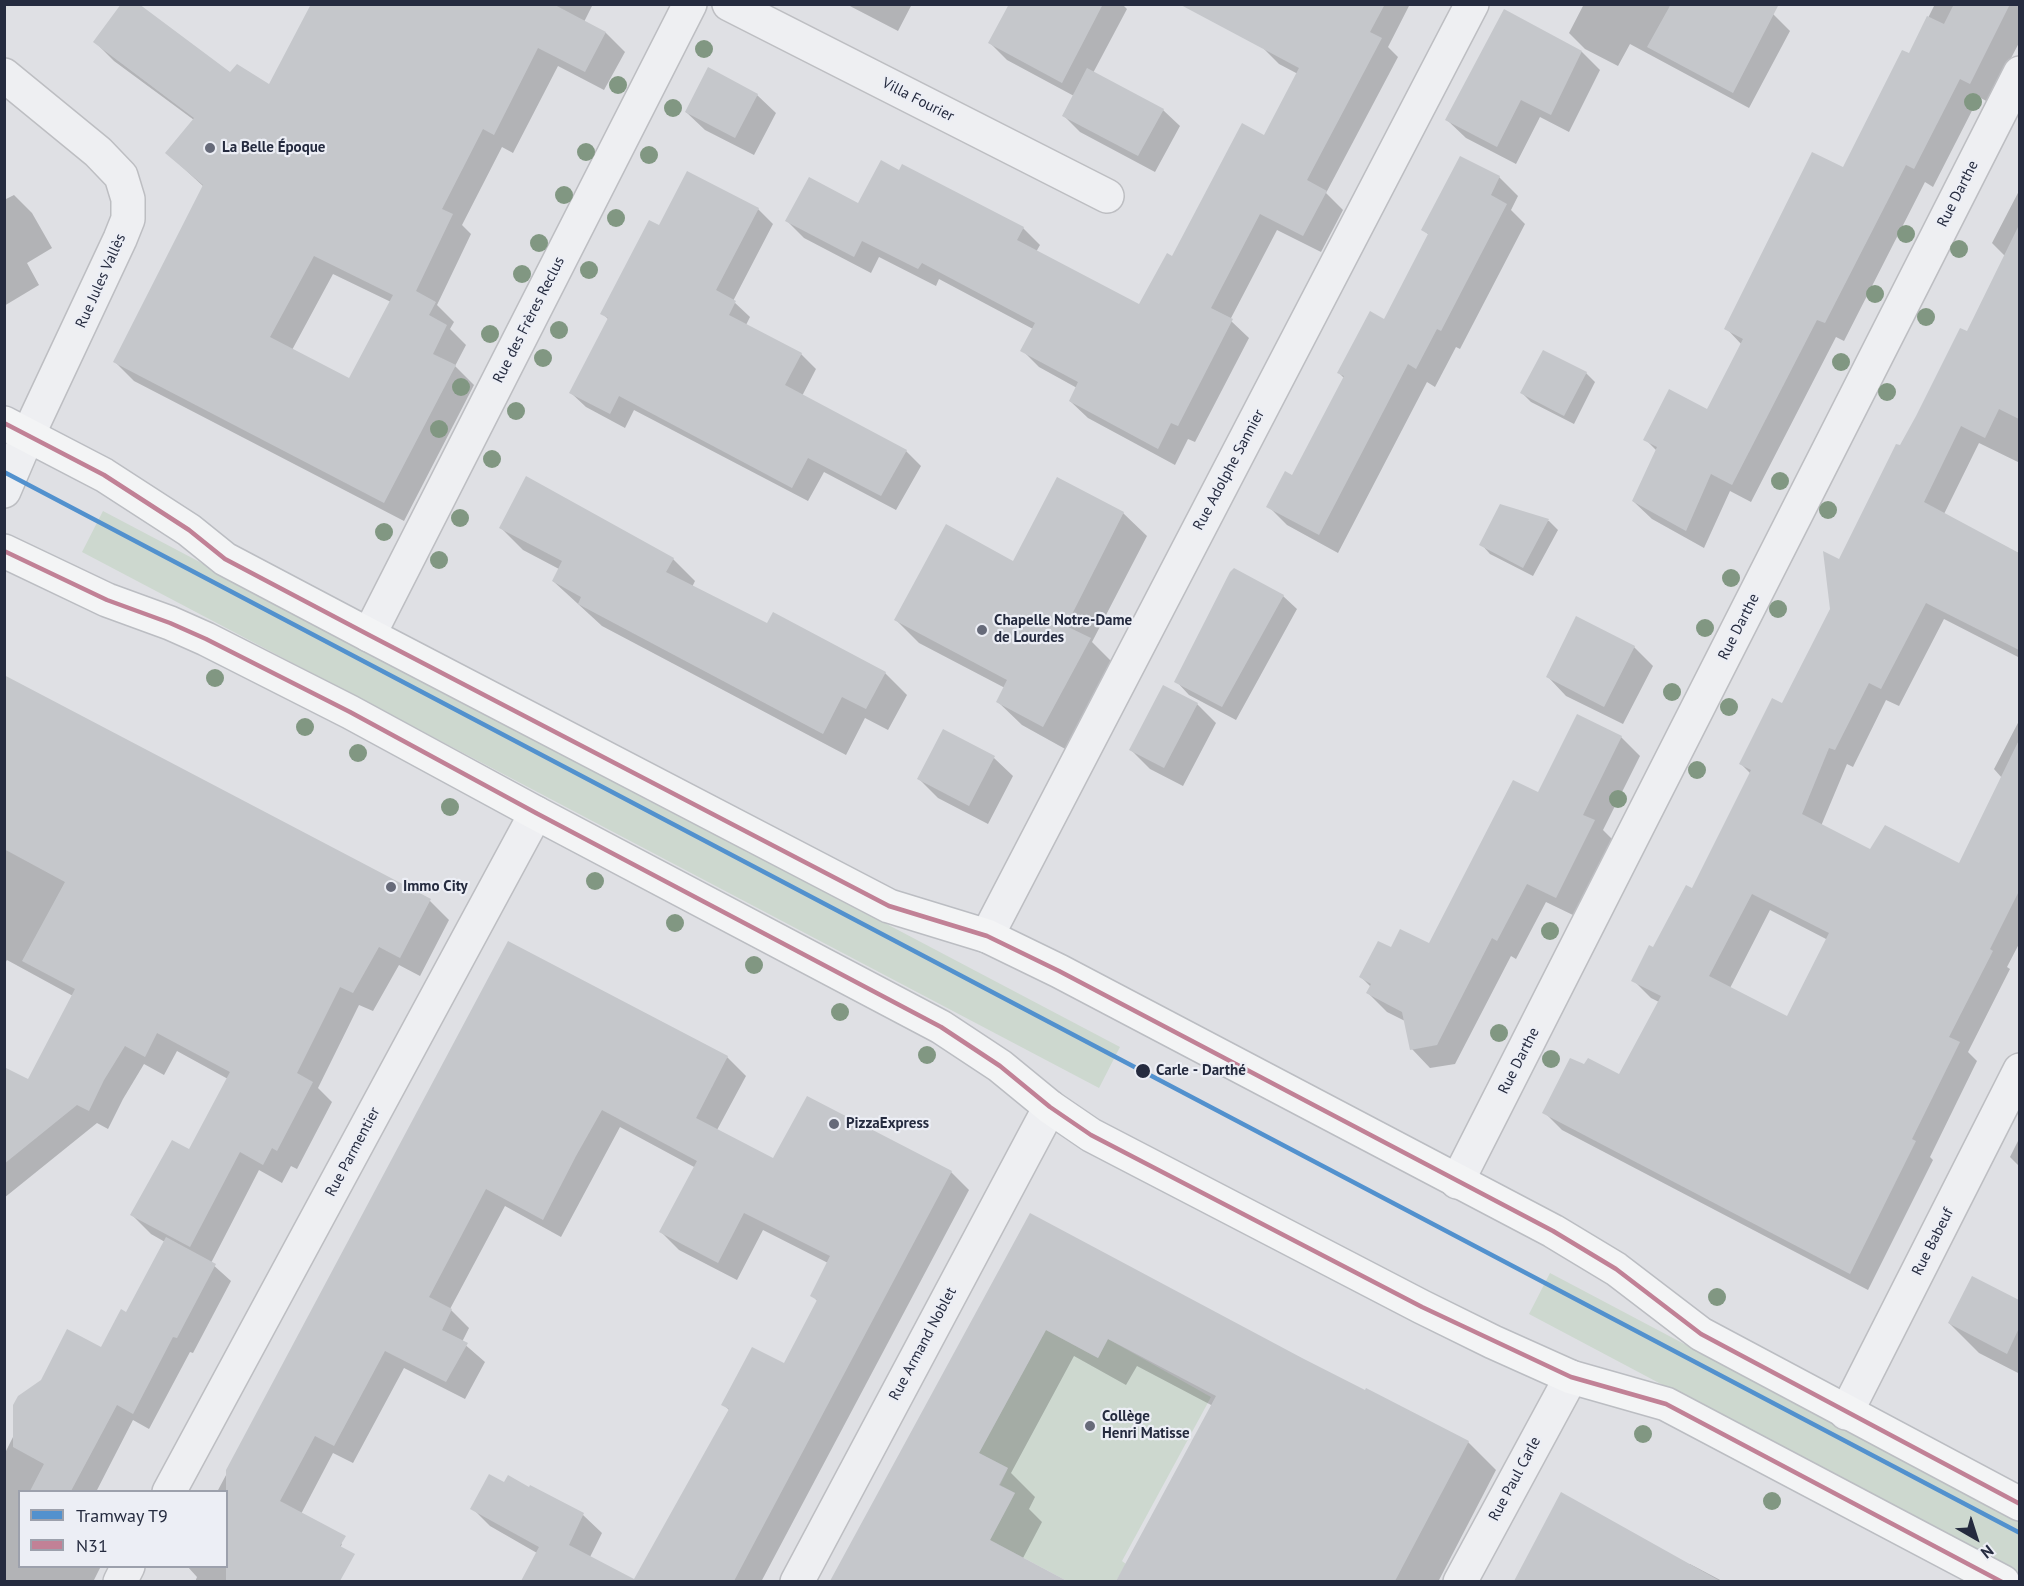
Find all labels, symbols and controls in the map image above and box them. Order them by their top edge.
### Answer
street label: Villa Fourier [879,74,957,126]
place label: La Belle Époque [222,139,325,157]
marker: La Belle Époque [203,141,217,155]
street label: Rue Darthe [1934,158,1982,230]
street label: Rue Jules Vallès [72,231,130,331]
street label: Rue des Frères Reclus [489,254,569,386]
street label: Rue Adolphe Sannier [1190,407,1268,533]
street label: Rue Darthe [1715,591,1763,663]
place label: Chapelle Notre-Dame de Lourdes [994,612,1132,647]
marker: Chapelle Notre-Dame de Lourdes [975,623,989,637]
place label: Immo City [403,878,468,896]
marker: Immo City [384,880,398,894]
street label: Rue Darthe [1495,1025,1543,1097]
marker: Carle - Darthé [1134,1062,1152,1080]
place label: Carle - Darthé [1156,1062,1246,1080]
street label: Rue Parmentier [322,1104,384,1200]
place label: PizzaExpress [846,1115,929,1133]
marker: PizzaExpress [827,1117,841,1131]
street label: Rue Babeuf [1908,1205,1958,1279]
street label: Rue Armand Noblet [886,1284,960,1404]
place label: Collège Henri Matisse [1102,1408,1190,1443]
marker: Collège Henri Matisse [1083,1419,1097,1433]
street label: Rue Paul Carle [1485,1434,1545,1524]
legend [18,1490,228,1568]
text: Tramway T9 [76,1504,168,1527]
north arrow [1946,1508,2006,1568]
text: N31 [76,1534,108,1557]
text: N [1977,1541,1998,1563]

